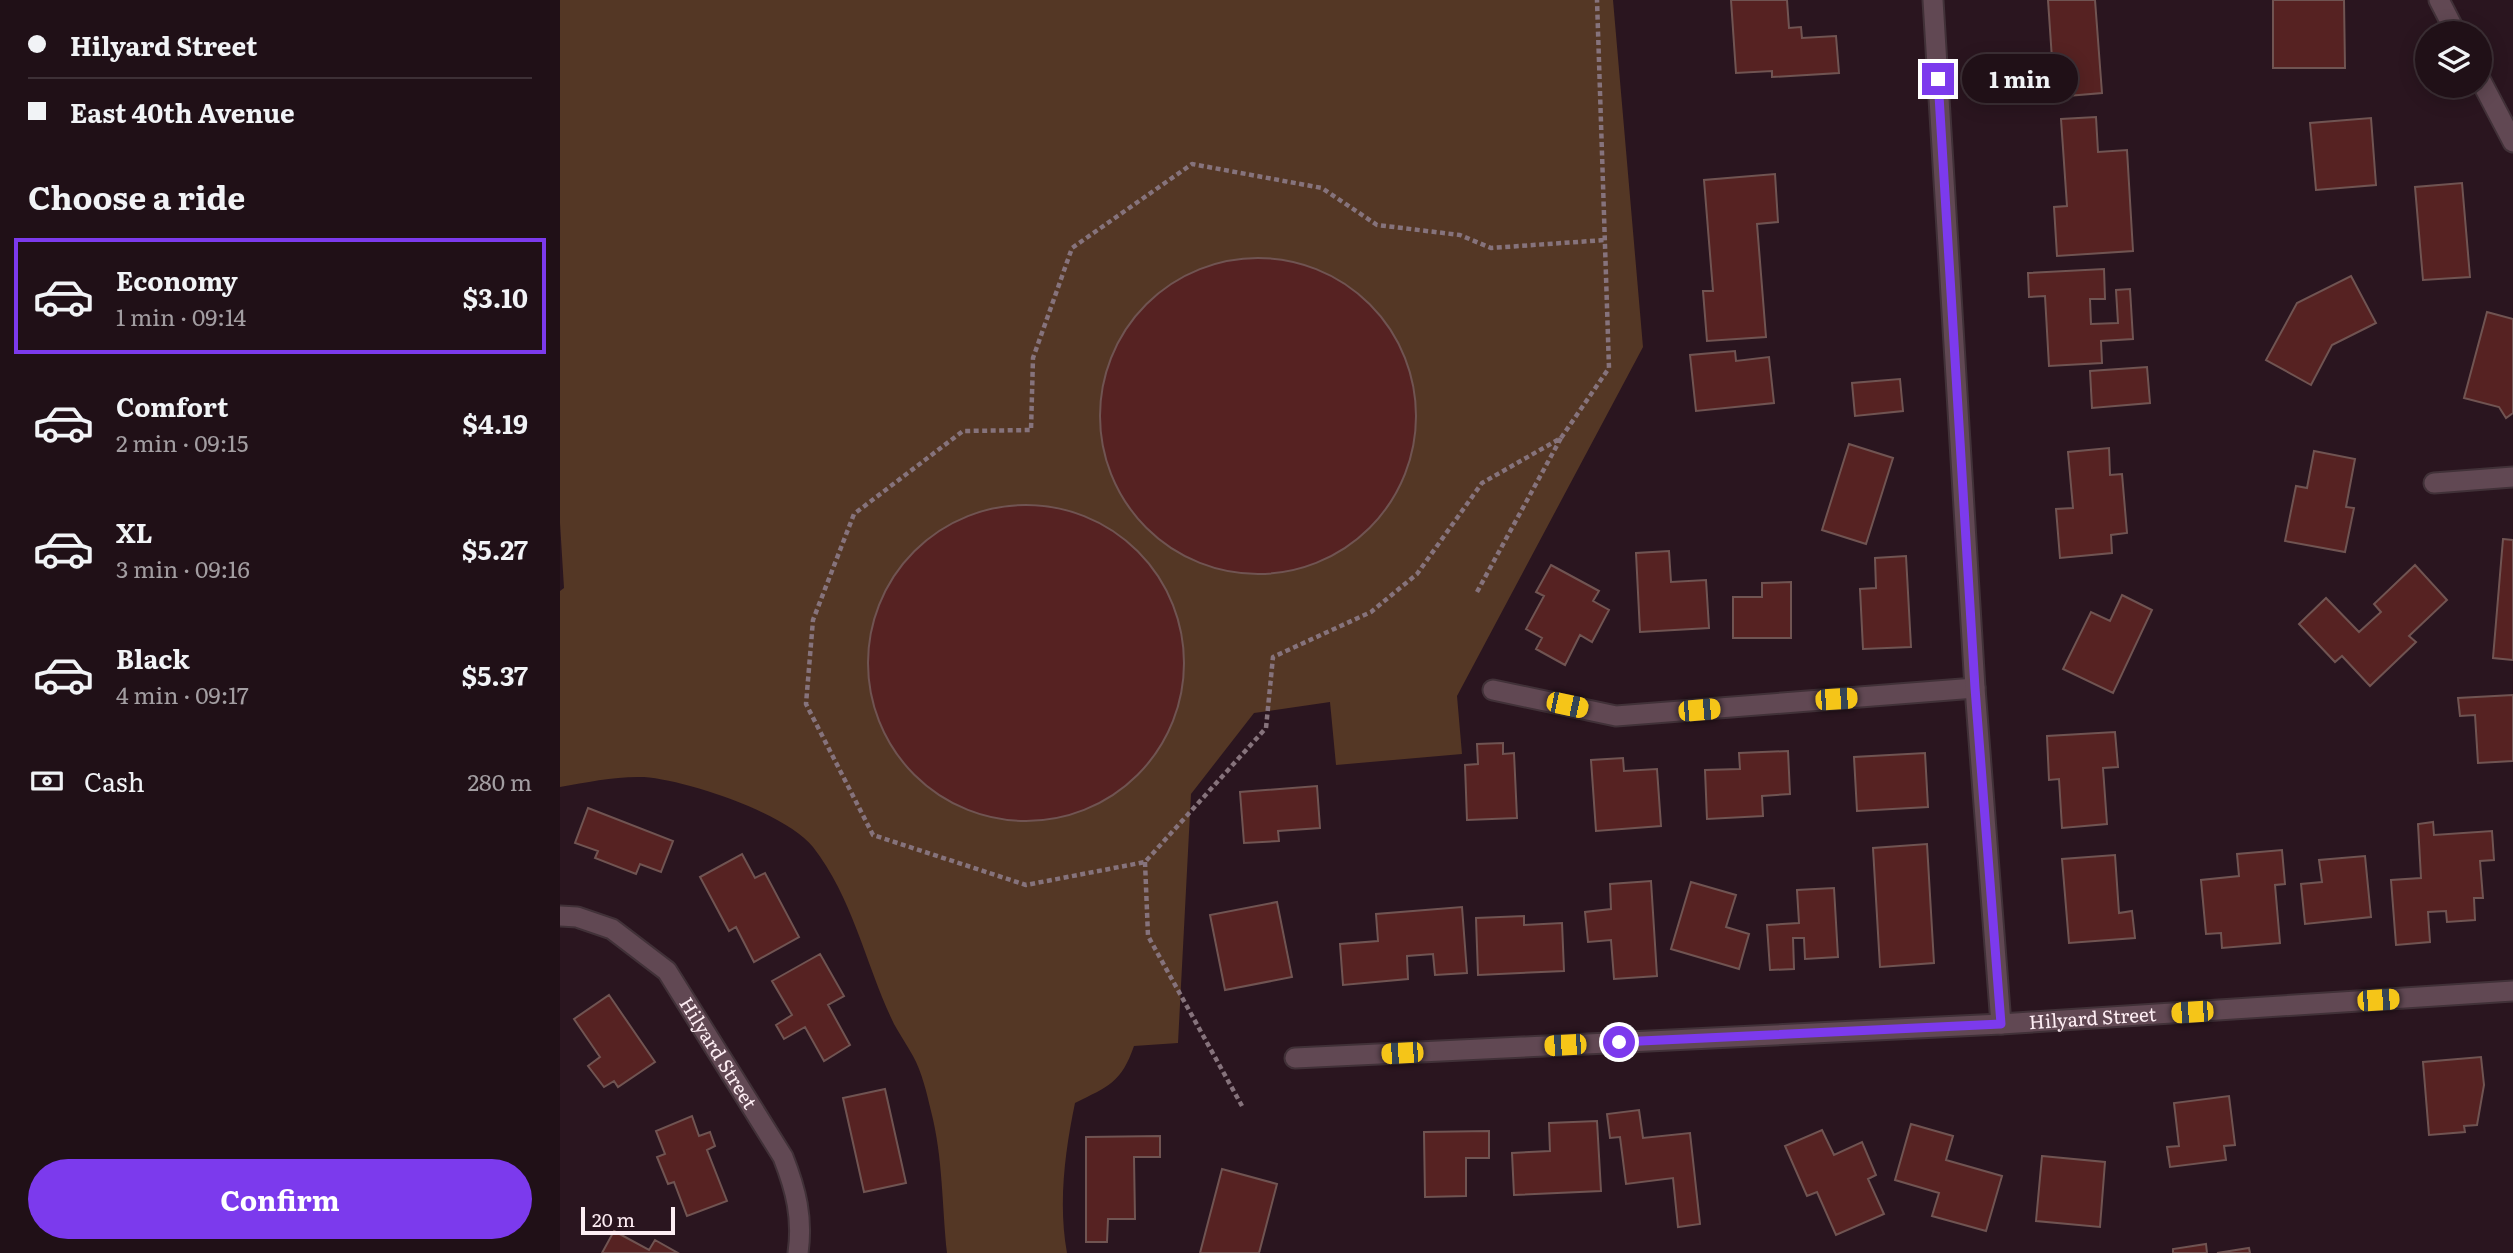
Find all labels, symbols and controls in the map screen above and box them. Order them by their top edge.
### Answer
map controls [2415,21,2492,98]
button: layers [2415,21,2492,98]
text: Hilyard Street [70,25,257,64]
callout: 1 min [1962,55,2078,104]
text: 1 min [1989,61,2051,95]
route end [1922,63,1954,95]
text: East 40th Avenue [70,92,295,131]
text: Choose a ride [28,172,245,220]
text: Economy [116,260,238,299]
icon: car [32,265,95,328]
text: $3.10 [463,277,528,316]
text: 1 min · 09:14 [116,299,246,333]
text: Comfort [116,386,228,425]
icon: car [32,391,95,454]
text: $4.19 [463,403,528,442]
text: 2 min · 09:15 [116,425,248,459]
text: XL [116,512,153,551]
icon: car [32,517,95,580]
text: $5.27 [462,529,528,568]
text: 3 min · 09:16 [116,551,250,585]
text: Black [116,638,190,677]
icon: car [32,643,95,706]
text: $5.37 [462,655,528,694]
text: 4 min · 09:17 [116,677,249,711]
car [1815,687,1858,711]
car [1545,690,1590,720]
car [1678,698,1721,722]
text: Cash [84,761,145,800]
icon: cash [28,762,66,800]
text: 280 m [467,764,532,798]
car [2357,988,2400,1012]
street label: Hilyard Street [673,991,765,1114]
street label: Hilyard Street [2028,999,2157,1035]
car [2171,1000,2214,1024]
route start [1603,1026,1635,1058]
car [1544,1033,1587,1057]
car [1381,1041,1424,1065]
button: Confirm [28,1159,532,1239]
scale bar [581,1204,676,1236]
text: 20 m [592,1205,635,1233]

